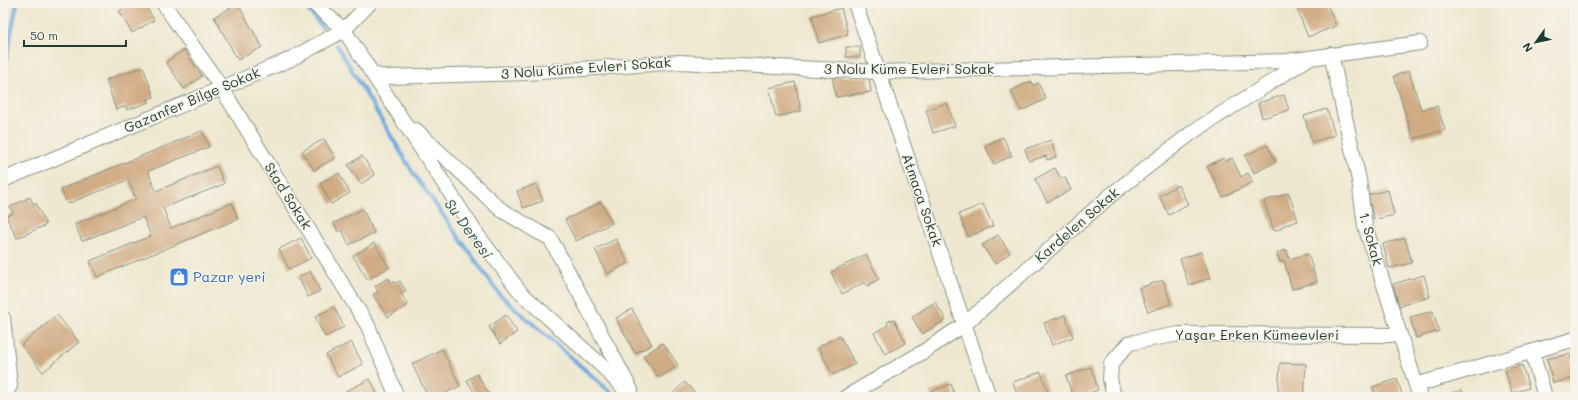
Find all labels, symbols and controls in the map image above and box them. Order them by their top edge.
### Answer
scale bar [24,22,126,48]
north arrow [1516,22,1556,62]
text: 50 m [30,27,58,43]
text: N [1519,40,1536,55]
street label: 3 Nolu Küme Evleri Sokak [500,52,672,83]
street label: 3 Nolu Küme Evleri Sokak [824,59,994,78]
street label: Gazanfer Bilge Sokak [121,62,263,137]
street label: Atmaca Sokak [898,151,947,249]
street label: Stad Sokak [260,159,317,233]
street label: Kardelen Sokak [1030,183,1123,267]
water label: Su Deresi [440,194,498,263]
street label: 1. Sokak [1355,210,1388,268]
shop icon: Pazar yeri [168,266,190,288]
place label: Pazar yeri [193,267,266,286]
street label: Yaşar Erken Kümeevleri [1175,325,1339,344]

